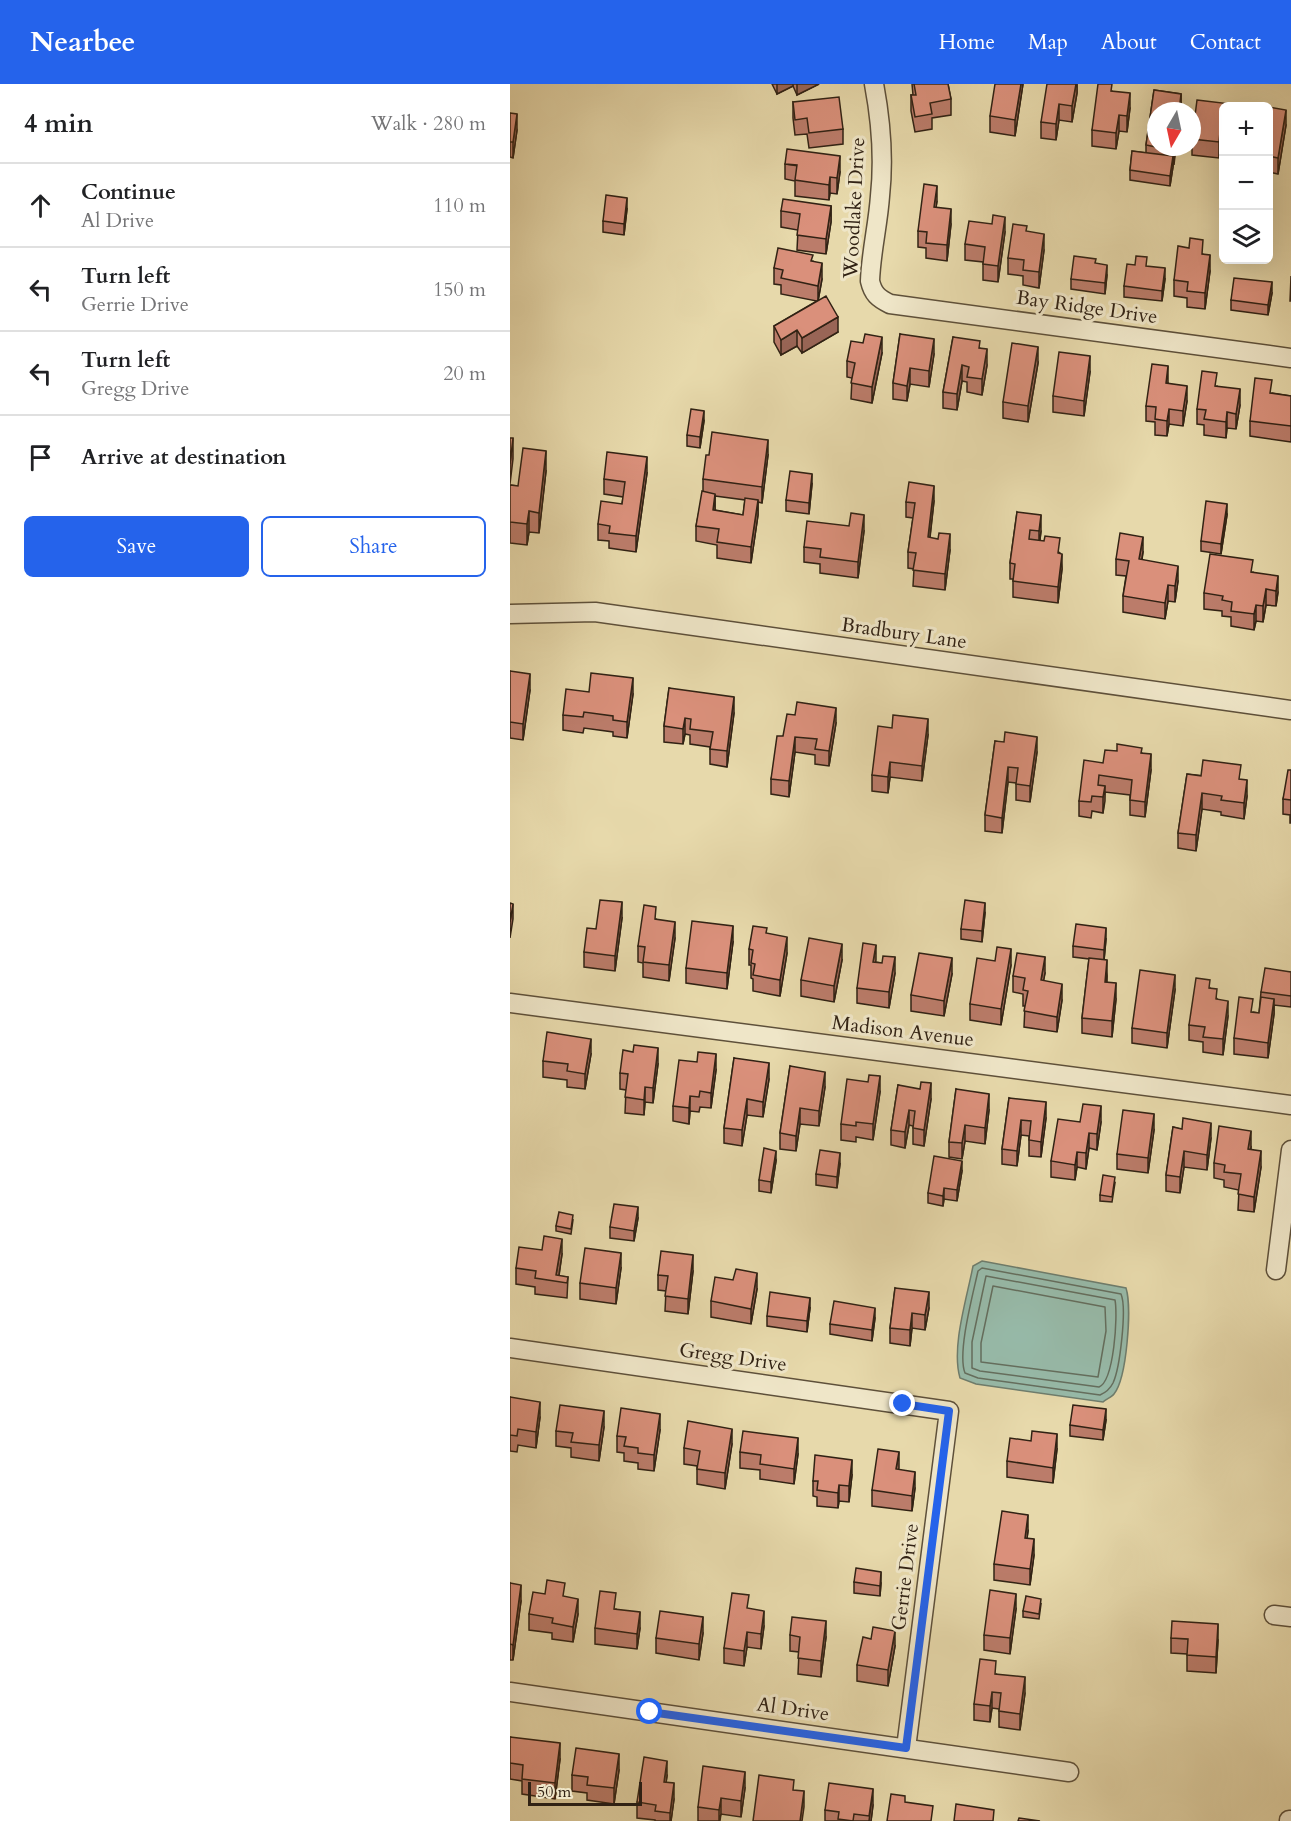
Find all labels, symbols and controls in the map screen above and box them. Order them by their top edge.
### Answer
text: Nearbee [30,23,135,61]
text: Home [939,28,995,57]
text: Map [1028,28,1068,57]
text: About [1101,28,1157,57]
text: Contact [1190,28,1261,57]
north arrow [1147,102,1201,156]
map controls [1219,102,1273,264]
button: + [1219,102,1273,156]
text: 4 min [24,106,93,141]
text: Walk · 280 m [371,110,486,137]
street label: Woodlake Drive [837,137,871,280]
button: − [1219,156,1273,210]
text: Continue [81,177,176,207]
icon: ahead [24,189,57,222]
text: 110 m [433,192,486,219]
text: Al Drive [81,207,154,234]
button: layers [1219,210,1273,264]
text: Turn left [81,261,170,291]
icon: left [24,273,57,306]
text: 150 m [433,276,486,303]
street label: Bay Ridge Drive [1015,284,1159,330]
text: Gerrie Drive [81,291,189,318]
text: Turn left [81,345,170,375]
icon: left [24,357,57,390]
text: 20 m [443,360,486,387]
text: Gregg Drive [81,375,189,402]
icon: arrive [24,441,57,474]
text: Arrive at destination [81,442,286,472]
button: Save [24,516,249,577]
button: Share [261,516,486,577]
street label: Bradbury Lane [840,611,968,655]
street label: Madison Avenue [830,1009,976,1053]
street label: Gregg Drive [677,1336,789,1378]
route end [889,1390,915,1416]
street label: Gerrie Drive [885,1522,925,1632]
street label: Al Drive [755,1691,831,1727]
route start [636,1698,662,1724]
scale bar [528,1779,642,1806]
text: 50 m [537,1781,571,1803]

